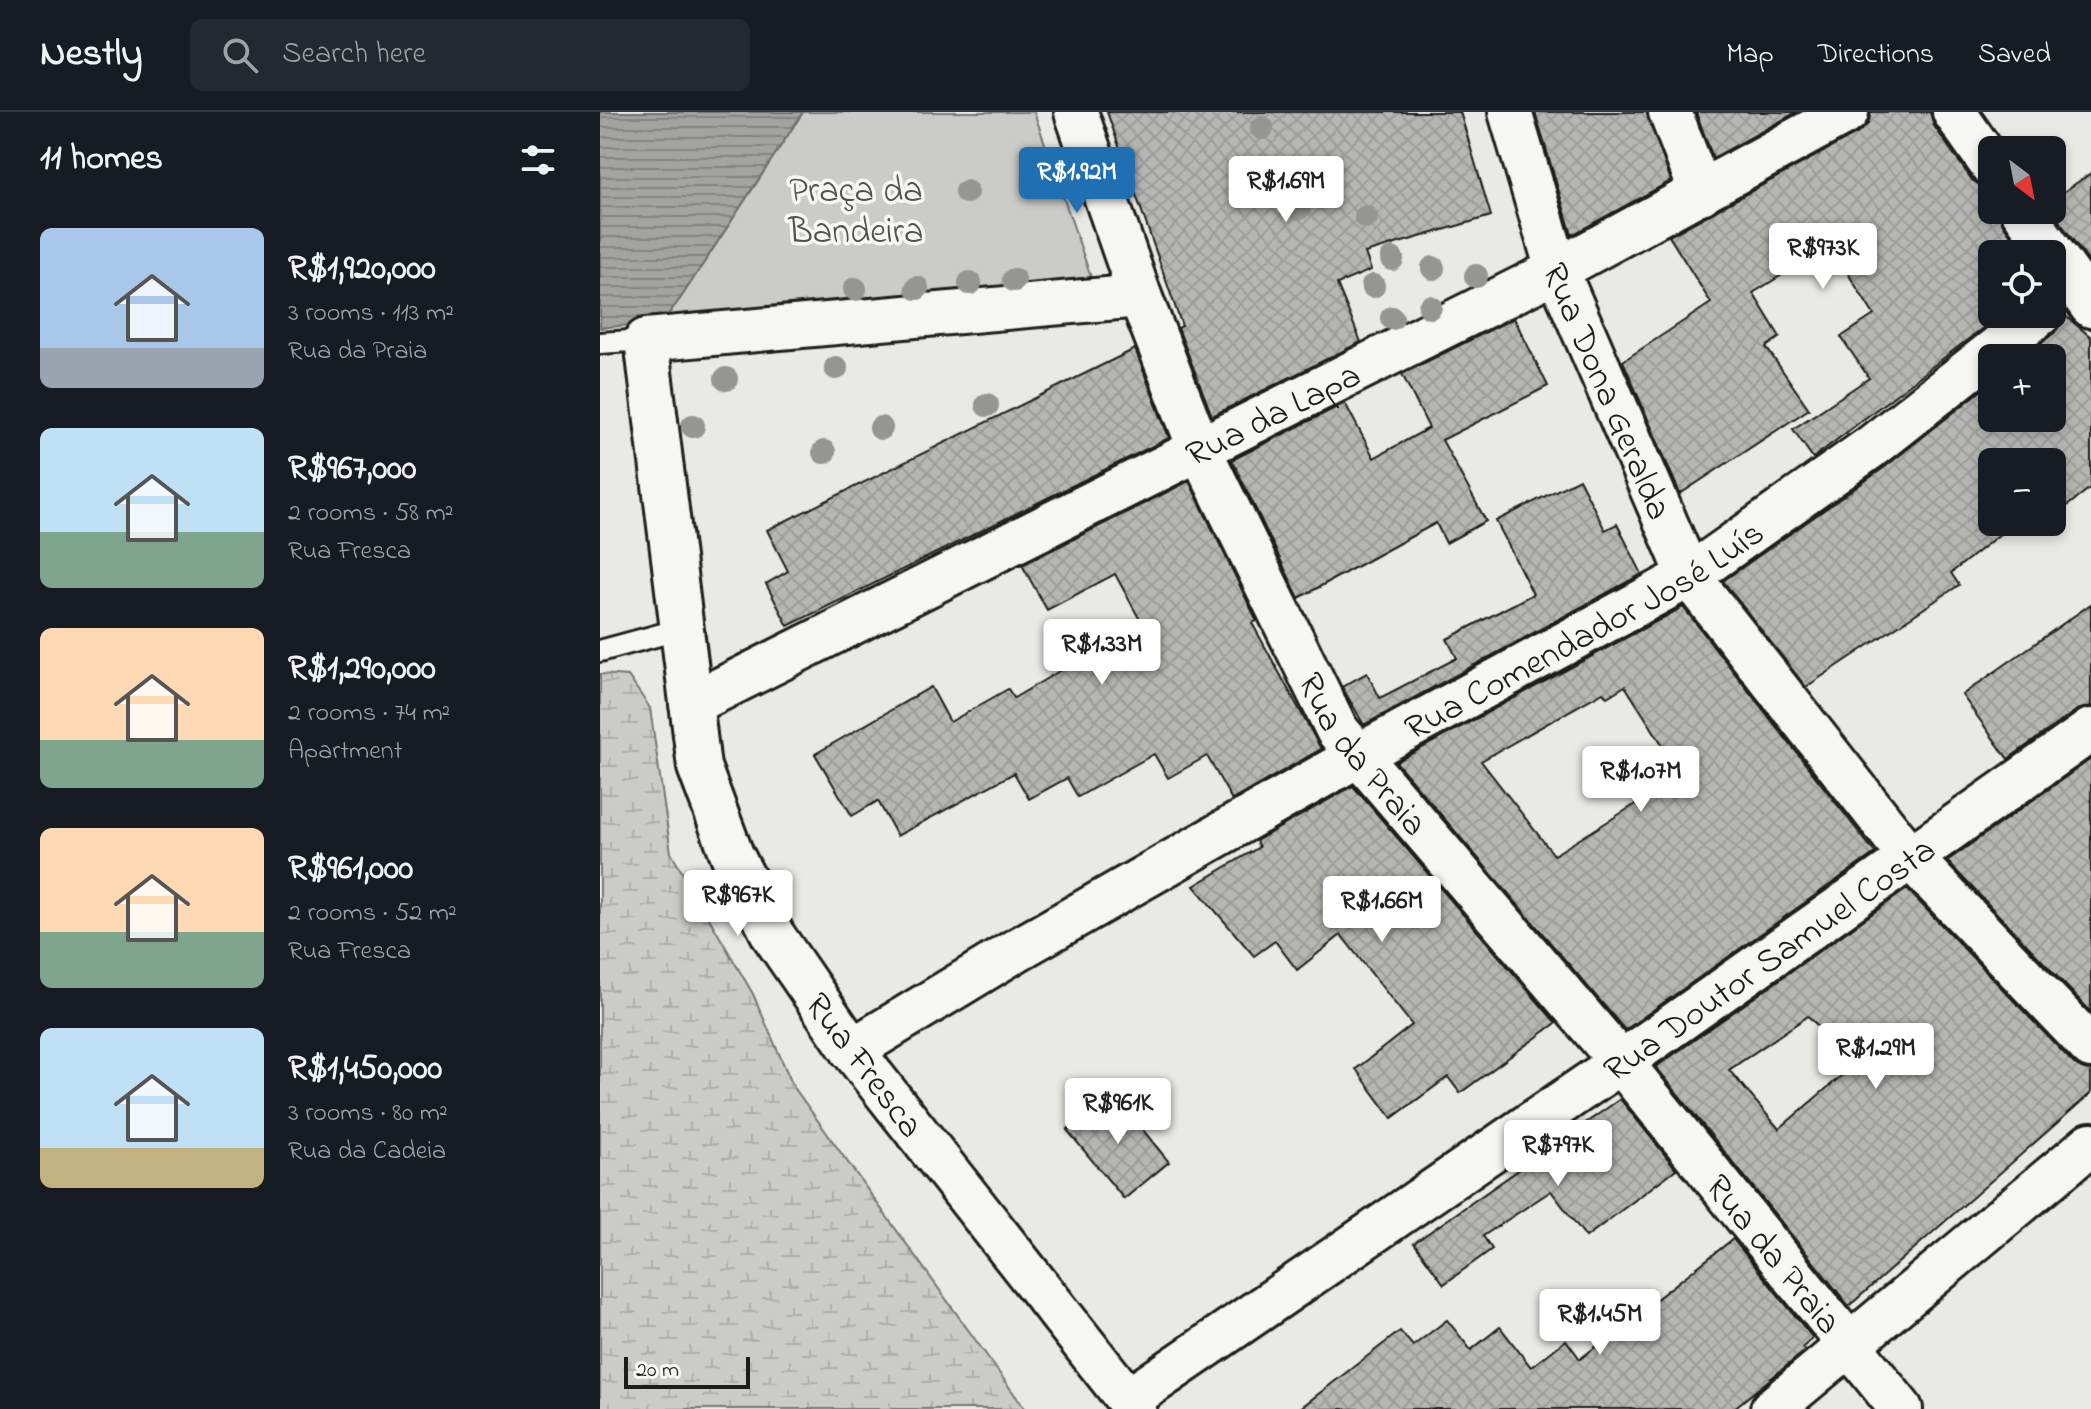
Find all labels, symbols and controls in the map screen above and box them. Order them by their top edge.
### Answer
search box [190,19,750,91]
text: Nestly [40,27,142,83]
icon: search [218,33,262,77]
text: Search here [282,33,426,77]
text: Map [1726,35,1774,76]
text: Directions [1818,35,1934,76]
text: Saved [1978,35,2051,76]
text: 11 homes [40,135,163,185]
north arrow [1978,136,2066,224]
map controls [1978,136,2066,536]
icon: filters [516,138,560,182]
pin: R$1.92M [1003,147,1151,215]
text: R$1.92M [1037,154,1117,192]
pin: R$1.69M [1212,156,1360,224]
text: R$1.69M [1247,163,1325,201]
park label: Praça da Bandeira [788,166,923,260]
pin: R$973K [1758,223,1888,291]
text: R$973K [1787,230,1859,268]
button: locate [1978,240,2066,328]
text: R$1,920,000 [288,245,436,295]
street label: Rua Dona Geralda [1526,255,1684,529]
icon: home [104,260,200,356]
text: 3 rooms · 113 m² [288,295,454,333]
text: Rua da Praia [288,333,427,371]
button: + [1978,344,2066,432]
street label: Rua da Lapa [1178,351,1371,483]
text: R$967,000 [288,445,417,495]
button: − [1978,448,2066,536]
icon: home [104,460,200,556]
text: 2 rooms · 58 m² [288,495,454,533]
street label: Rua Comendador José Luís [1396,509,1776,756]
text: Rua Fresca [288,533,411,571]
pin: R$1.33M [1028,619,1176,687]
text: R$1.33M [1062,626,1142,664]
text: R$1,290,000 [288,645,436,695]
icon: home [104,660,200,756]
street label: Rua da Praia [1282,664,1439,849]
text: 2 rooms · 74 m² [288,695,450,733]
text: Apartment [288,733,402,771]
pin: R$1.07M [1567,746,1715,814]
text: R$1.07M [1600,753,1682,791]
street label: Rua Doutor Samuel Costa [1594,826,1948,1098]
text: R$961,000 [288,845,413,895]
icon: home [104,860,200,956]
pin: R$967K [673,870,803,938]
pin: R$1.66M [1308,876,1456,944]
text: R$967K [702,877,774,915]
text: R$1.66M [1341,883,1423,921]
text: 2 rooms · 52 m² [288,895,457,933]
text: Rua Fresca [288,933,411,971]
street label: Rua Fresca [790,983,935,1151]
pin: R$1.29M [1802,1023,1950,1091]
text: R$1.29M [1836,1030,1916,1068]
text: R$1,450,000 [288,1045,442,1095]
icon: home [104,1060,200,1156]
pin: R$961K [1053,1078,1183,1146]
text: R$961K [1083,1085,1153,1123]
text: 3 rooms · 80 m² [288,1095,448,1133]
pin: R$797K [1493,1120,1623,1188]
text: R$797K [1522,1127,1594,1165]
text: Rua da Cadeia [288,1133,446,1171]
street label: Rua da Praia [1690,1164,1853,1347]
pin: R$1.45M [1526,1289,1674,1357]
text: R$1.45M [1557,1296,1643,1334]
scale bar [624,1353,750,1389]
text: 20 m [636,1355,679,1387]

